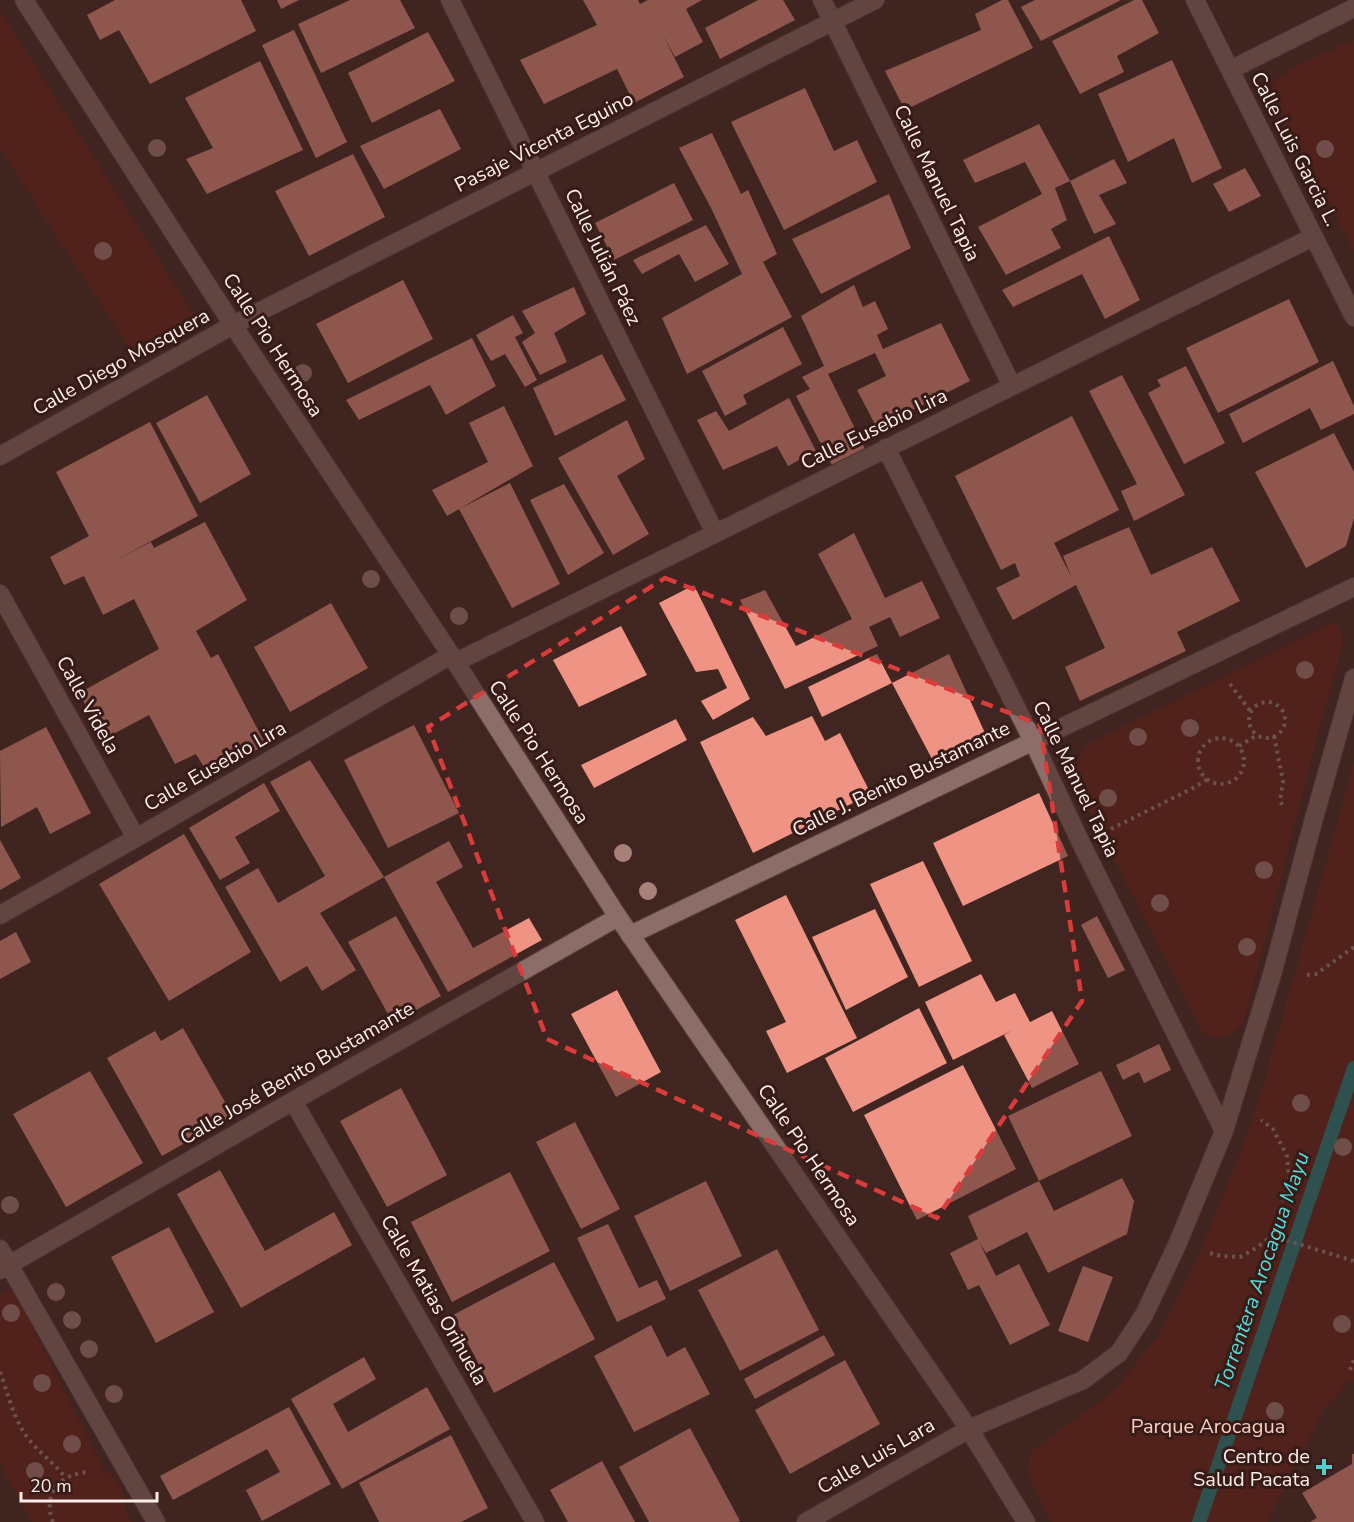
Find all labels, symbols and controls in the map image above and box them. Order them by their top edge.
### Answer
street label: Calle Luis Garcia L. [1244,67,1346,231]
street label: Pasaje Vicenta Eguino [450,85,638,199]
street label: Calle Manuel Tapia [887,100,987,266]
street label: Calle Julián Páez [558,184,648,330]
street label: Calle Pio Hermosa [216,268,330,422]
street label: Calle Diego Mosquera [28,302,214,422]
street label: Calle Eusebio Lira [796,382,952,476]
street label: Calle Videla [50,651,126,759]
street label: Calle Pio Hermosa [482,675,596,829]
street label: Calle Manuel Tapia [1026,696,1126,862]
street label: Calle Eusebio Lira [139,714,291,818]
street label: Calle J. Benito Bustamante [788,714,1014,844]
street label: Calle José Benito Bustamante [175,995,419,1151]
street label: Calle Pio Hermosa [751,1079,867,1231]
water label: Torrentera Arocagua Mayu [1208,1148,1316,1394]
street label: Calle Matias Orihuela [374,1210,494,1390]
street label: Calle Luis Lara [812,1411,940,1501]
park label: Parque Arocagua [1131,1413,1285,1440]
place label: Centro de Salud Pacata [1193,1443,1310,1493]
marker: Centro de Salud Pacata [1315,1458,1333,1476]
scale bar [21,1465,158,1503]
text: 20 m [30,1474,72,1498]

